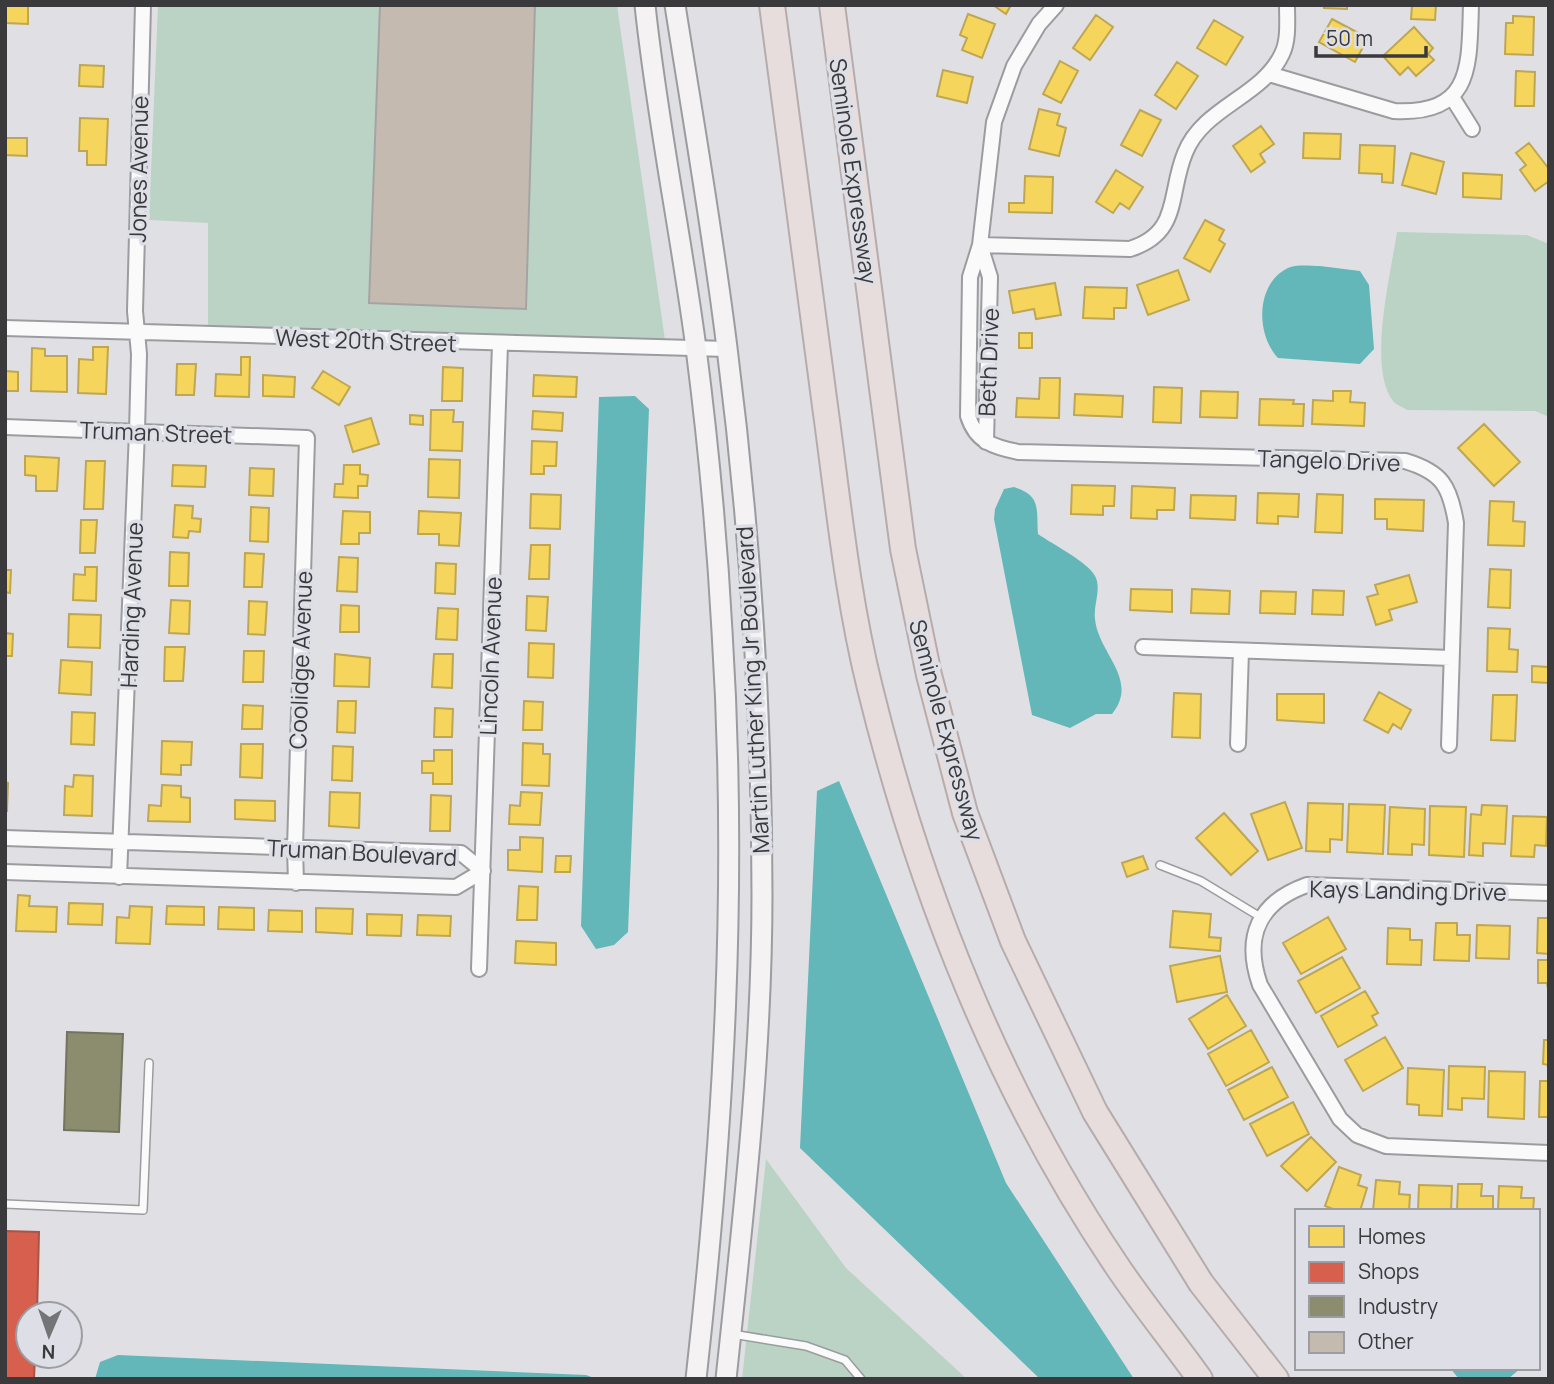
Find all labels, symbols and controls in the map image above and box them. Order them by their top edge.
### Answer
scale bar [1316,14,1426,58]
text: 50 m [1326,24,1373,52]
street label: Seminole Expressway [822,56,886,286]
street label: Jones Avenue [121,95,155,243]
street label: Beth Drive [970,307,1006,417]
street label: West 20th Street [275,321,457,359]
street label: Truman Street [79,413,233,451]
street label: Tangelo Drive [1257,442,1401,478]
street label: Harding Avenue [112,521,150,689]
street label: Martin Luther King Jr Boulevard [727,526,777,854]
street label: Coolidge Avenue [281,570,319,750]
street label: Lincoln Avenue [471,576,509,736]
street label: Seminole Expressway [902,616,992,844]
street label: Truman Boulevard [266,831,458,873]
street label: Kays Landing Drive [1309,872,1507,908]
legend [1295,1209,1540,1370]
text: Homes [1358,1222,1426,1250]
text: Shops [1358,1257,1419,1285]
text: Industry [1358,1292,1438,1320]
north arrow [14,1300,84,1370]
text: Other [1358,1327,1414,1355]
text: N [41,1339,56,1365]

